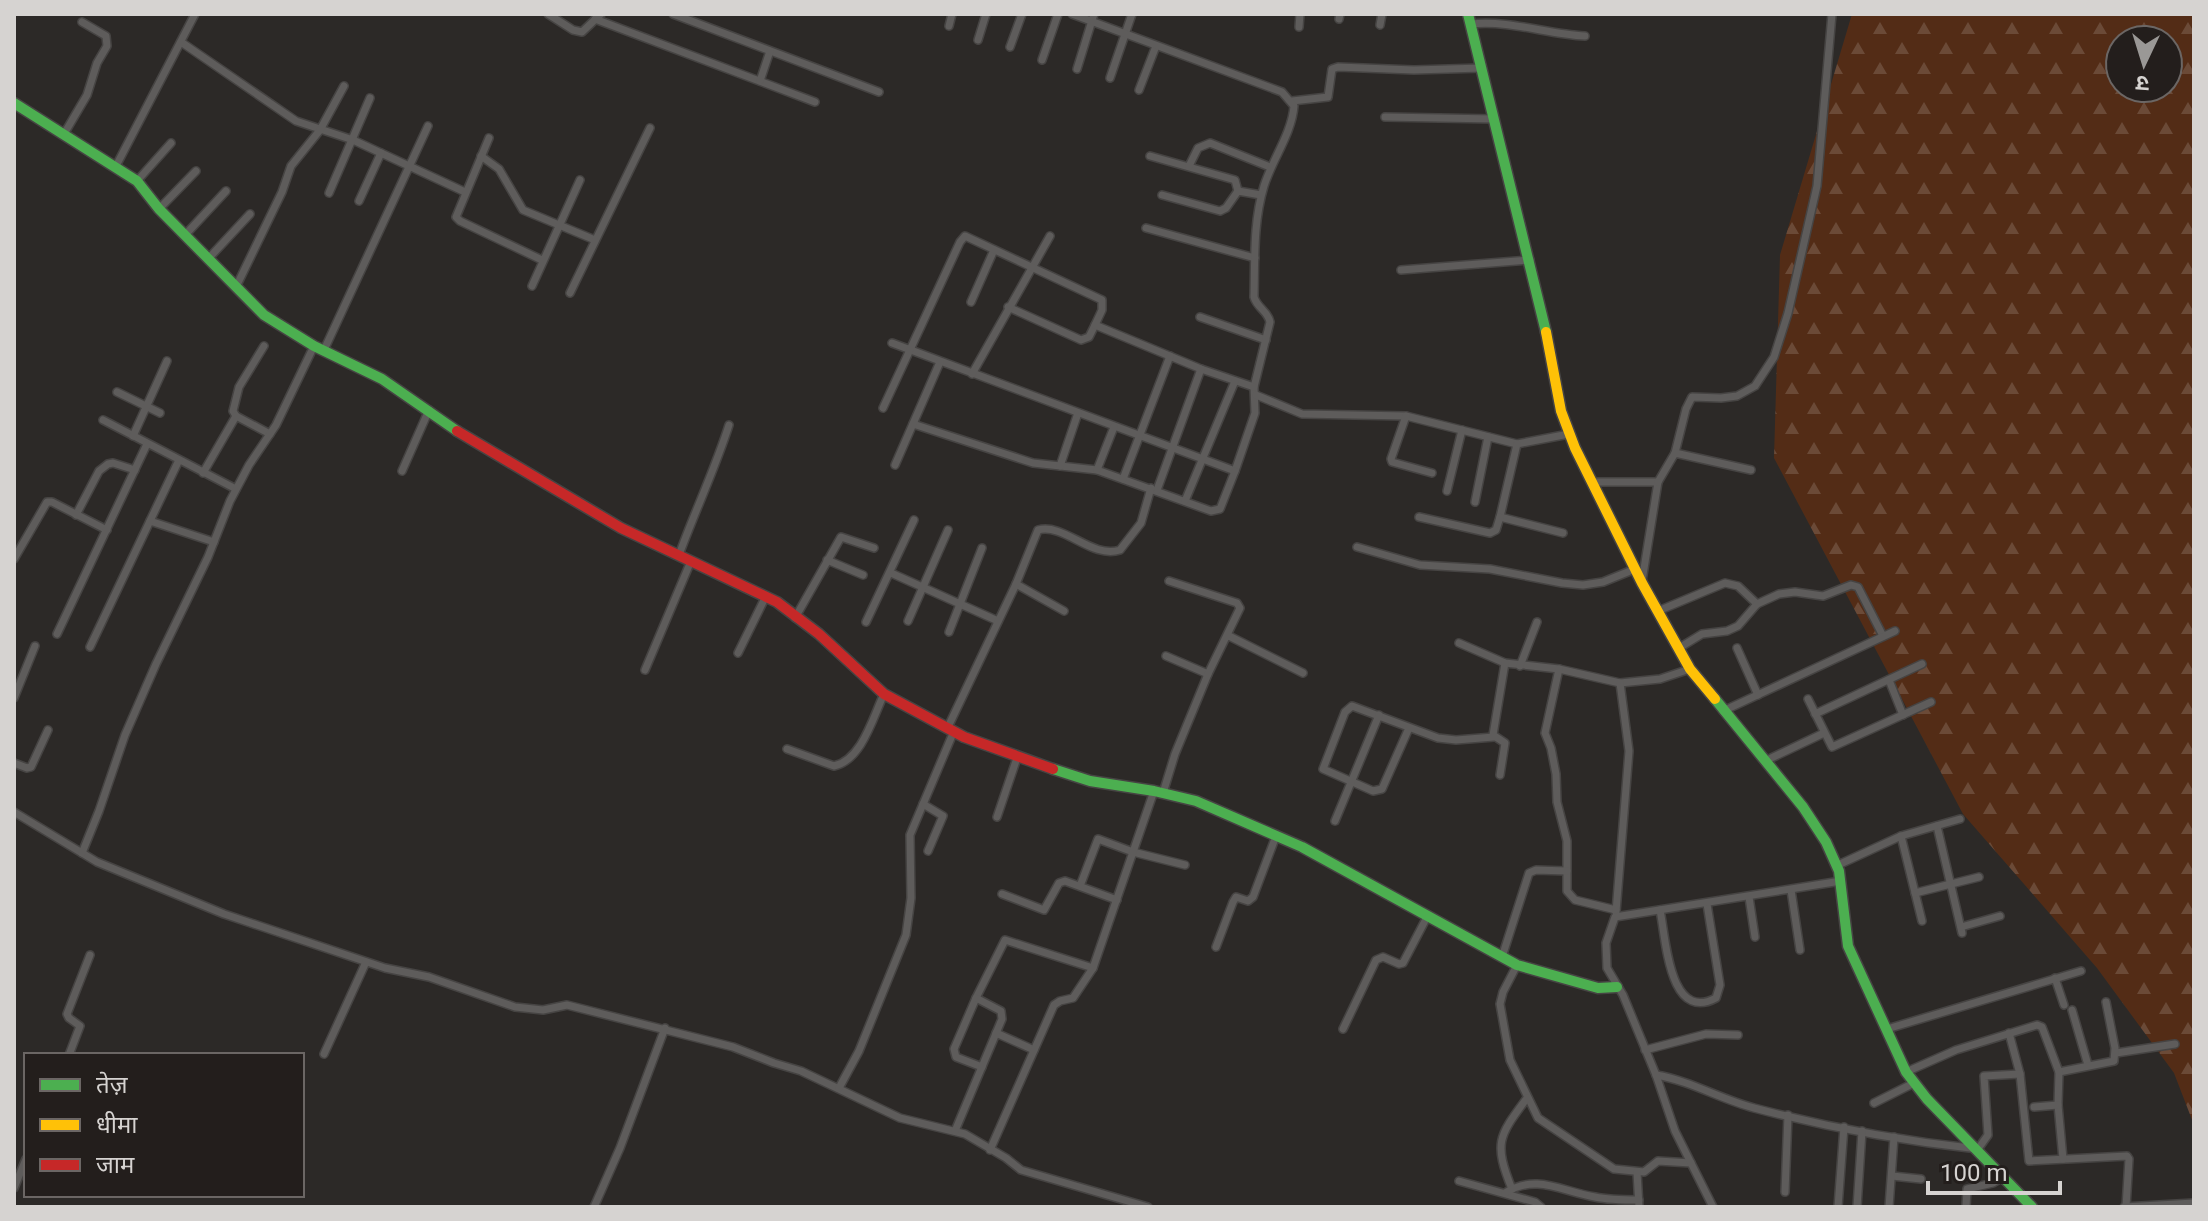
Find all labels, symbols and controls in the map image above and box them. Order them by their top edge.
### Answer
north arrow [2104,24,2184,104]
text: उ [2134,70,2150,96]
legend [24,1053,304,1197]
text: तेज़ [96,1071,129,1099]
text: धीमा [96,1111,138,1139]
scale bar [1928,1145,2060,1195]
text: जाम [96,1151,135,1179]
text: 100 m [1940,1159,2007,1187]

